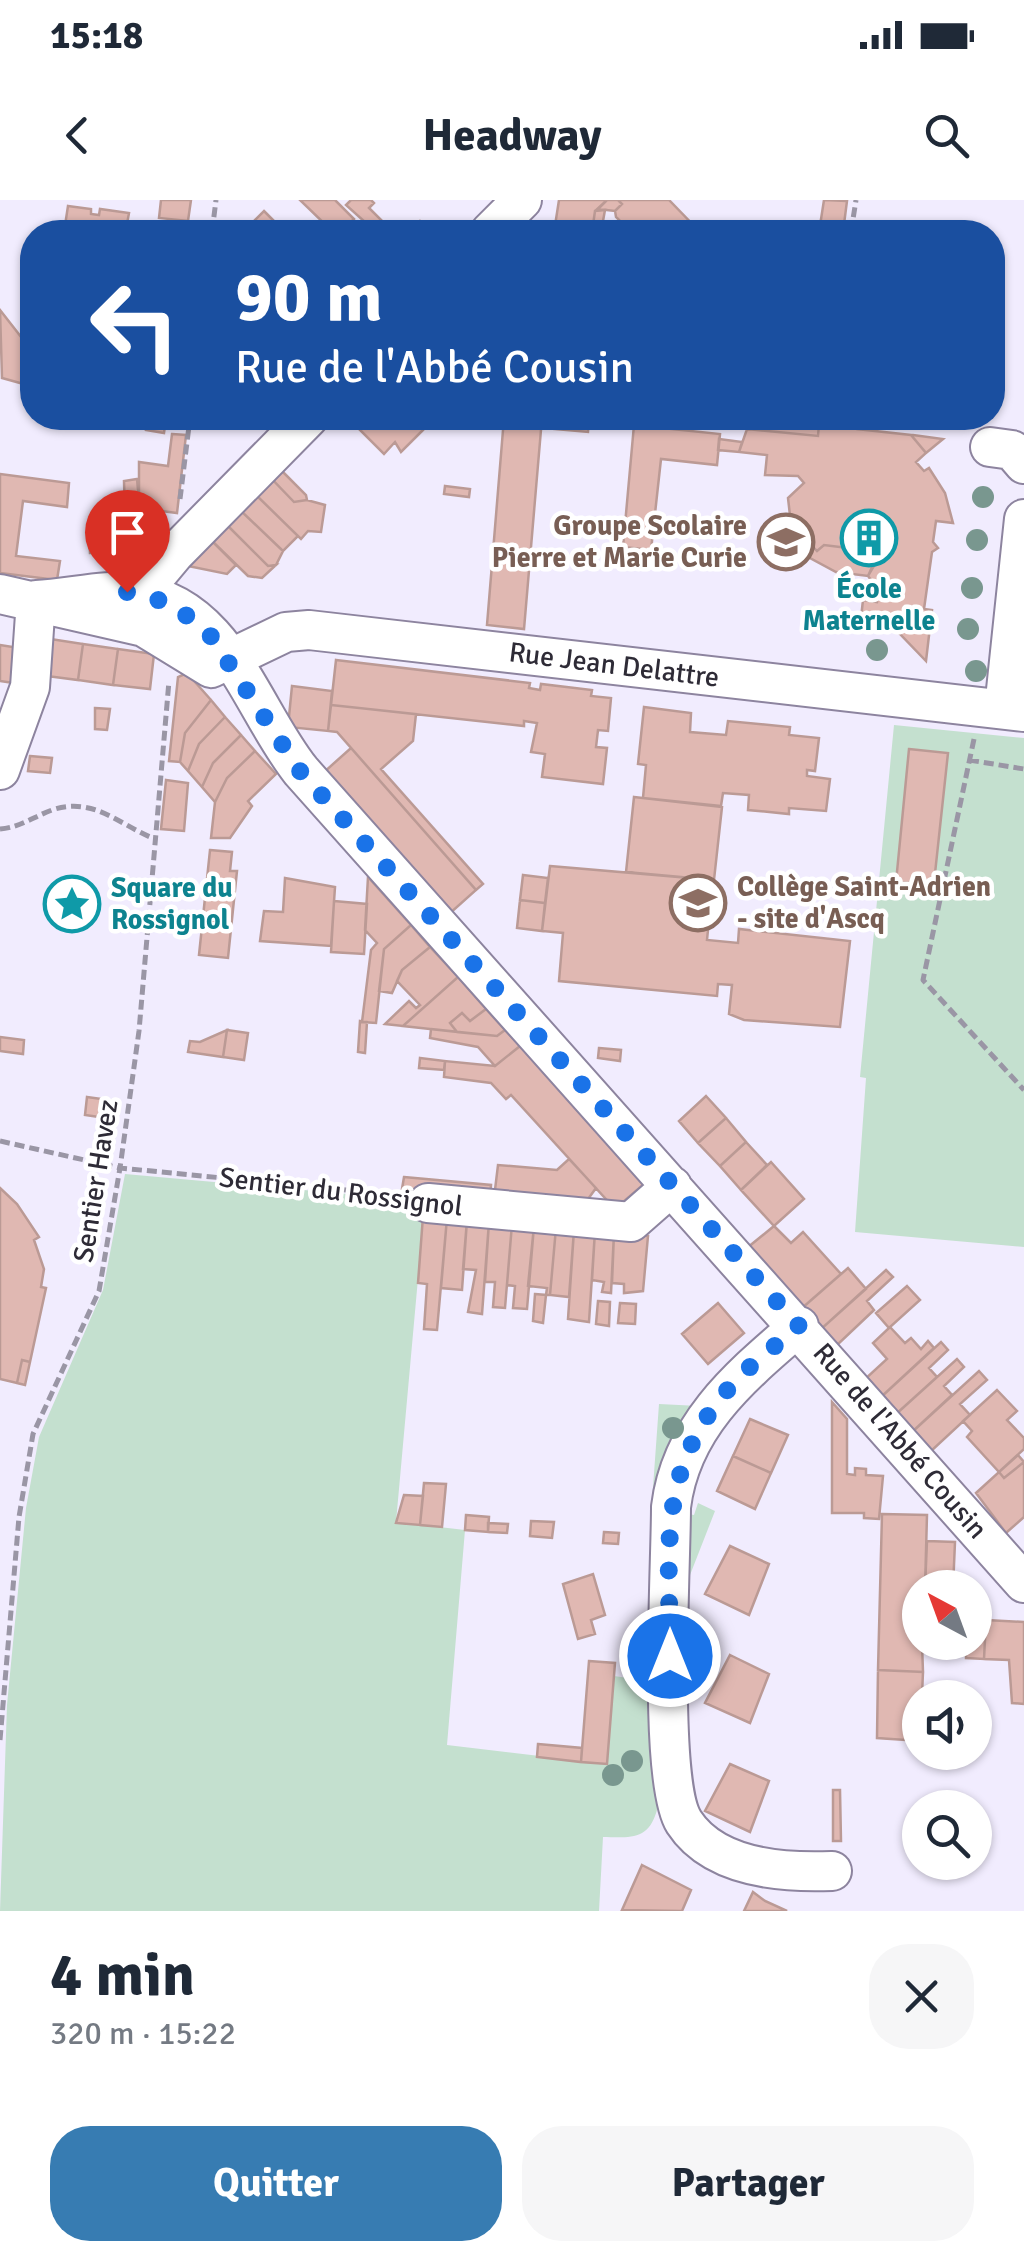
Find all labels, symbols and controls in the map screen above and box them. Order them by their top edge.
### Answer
text: 15:18 [50,12,143,59]
icon: back [50,108,105,163]
text: Headway [422,108,602,163]
icon: search [919,108,974,163]
text: 90 m [235,254,383,340]
icon: left [70,260,200,390]
text: Rue de l'Abbé Cousin [235,340,634,395]
pin [85,490,170,593]
icon: arrive [100,505,155,560]
building icon: École Maternelle [839,508,899,568]
place label: Groupe Scolaire Pierre et Marie Curie [492,509,747,575]
school or university icon: Groupe Scolaire Pierre et Marie Curie [756,512,816,572]
place label: École Maternelle [803,570,935,638]
street label: Rue Jean Delattre [507,635,721,695]
place label: Collège Saint-Adrien - site d'Ascq [737,870,991,936]
place label: Square du Rossignol [111,871,233,937]
school or university icon: Collège Saint-Adrien - site d'Ascq [668,873,728,933]
place icon: Square du Rossignol [42,874,102,934]
street label: Sentier Havez [66,1097,126,1265]
street label: Sentier du Rossignol [217,1160,465,1224]
street label: Rue de l'Abbé Cousin [806,1336,994,1546]
north arrow [902,1570,992,1660]
map controls [902,1570,992,1880]
position arrow [618,1604,722,1708]
button: sound [902,1680,992,1770]
button: search [902,1790,992,1880]
text: 4 min [50,1939,195,2013]
button: close [869,1944,974,2049]
text: 320 m · 15:22 [50,2014,236,2053]
button: Quitter [50,2126,502,2241]
button: Partager [522,2126,974,2241]

